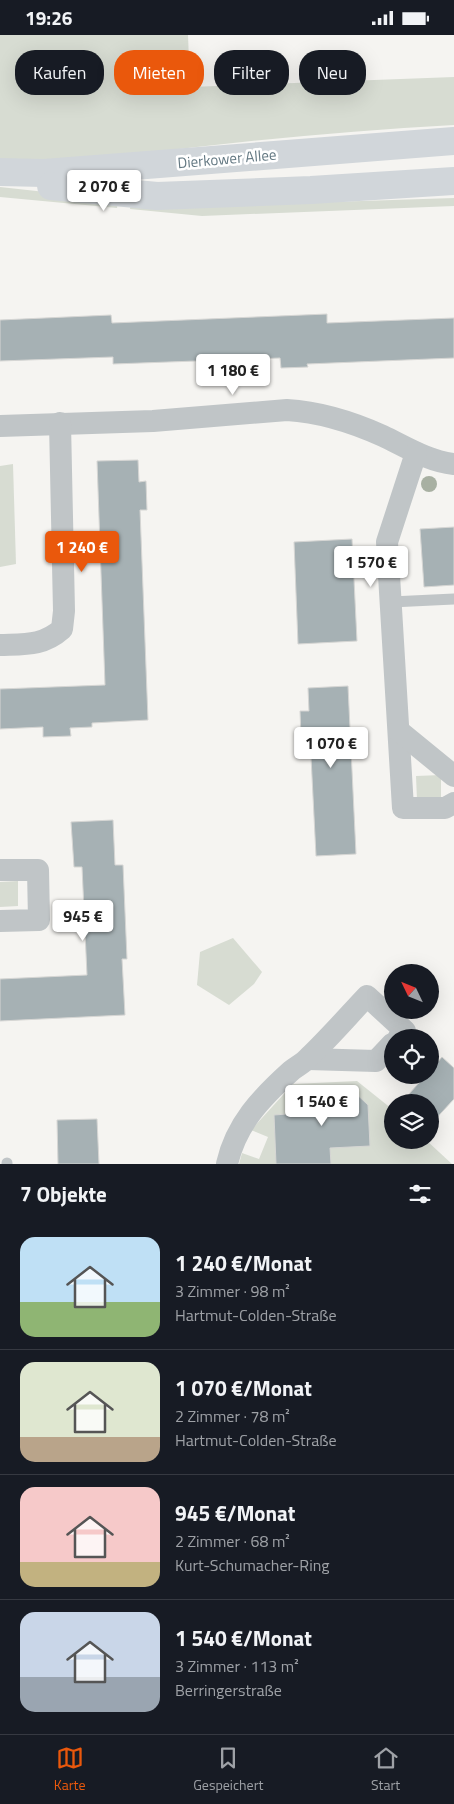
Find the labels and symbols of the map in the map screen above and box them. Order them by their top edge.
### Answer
street label: Dierkower Allee [177,143,277,174]
pin: 2 070 € [58,169,150,212]
pin: 1 180 € [187,353,279,396]
pin: 1 240 € [36,531,128,573]
pin: 1 570 € [325,545,417,588]
pin: 1 070 € [285,727,377,769]
pin: 945 € [48,899,118,942]
north arrow [384,964,439,1019]
pin: 1 540 € [276,1085,368,1127]

